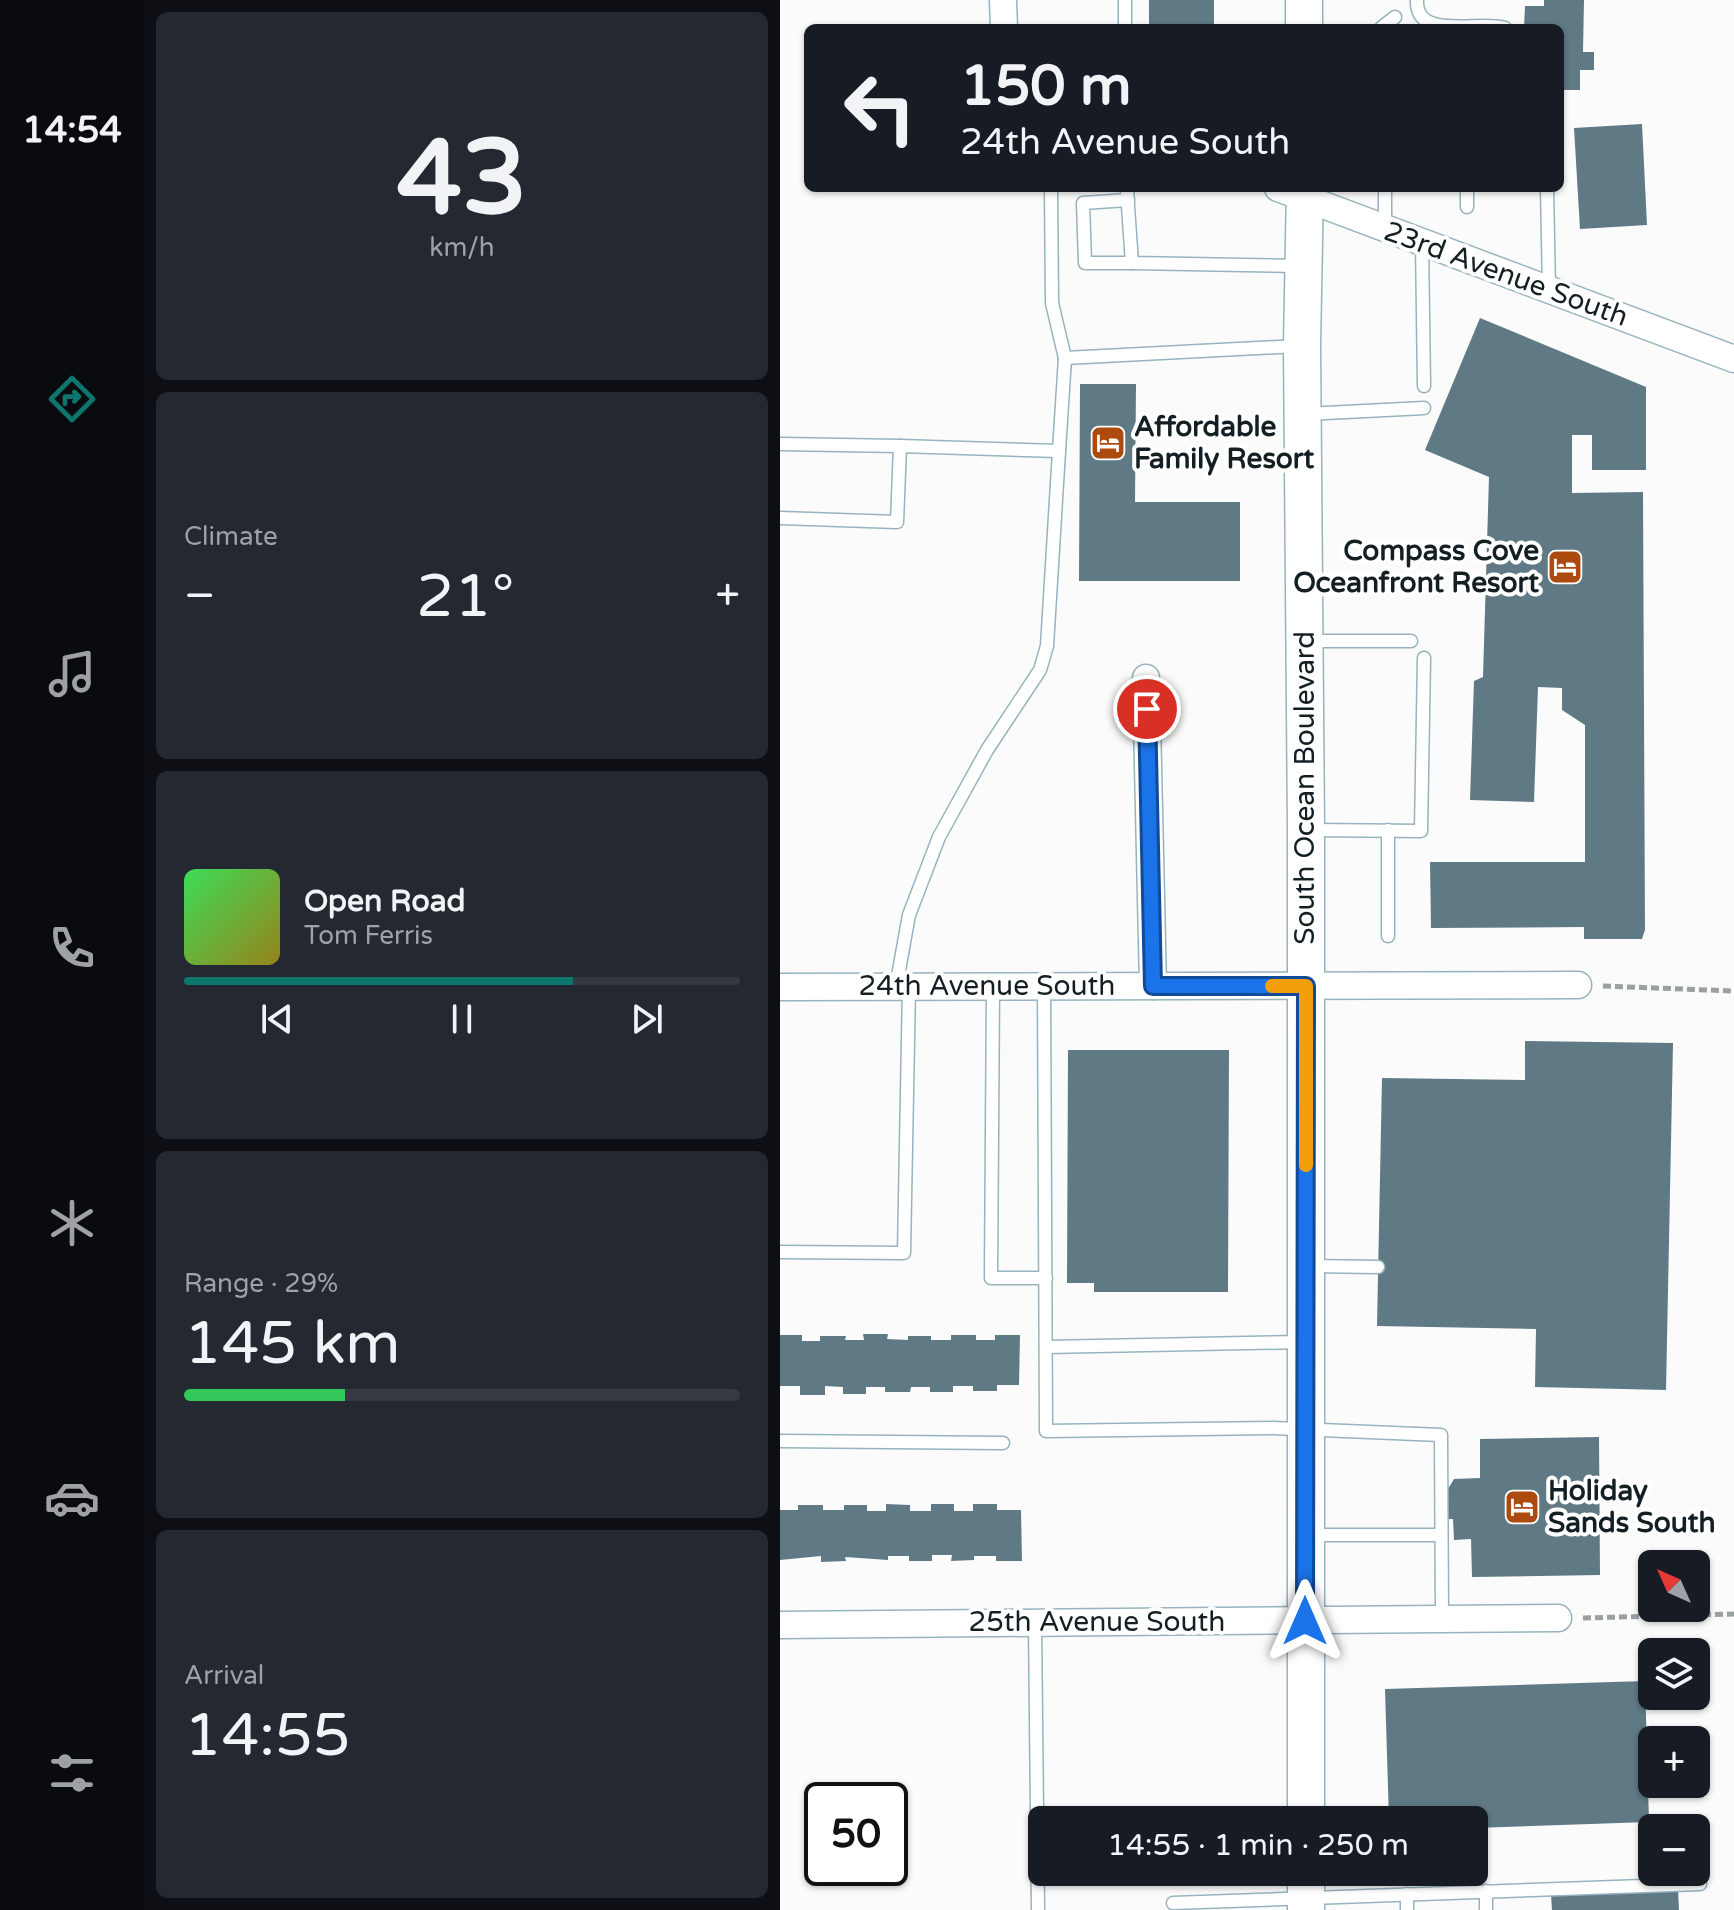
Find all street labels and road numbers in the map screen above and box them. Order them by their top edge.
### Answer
street label: 23rd Avenue South [1379,214,1633,334]
street label: South Ocean Boulevard [1288,631,1322,945]
street label: 24th Avenue South [859,969,1115,1003]
street label: 25th Avenue South [969,1605,1225,1639]

